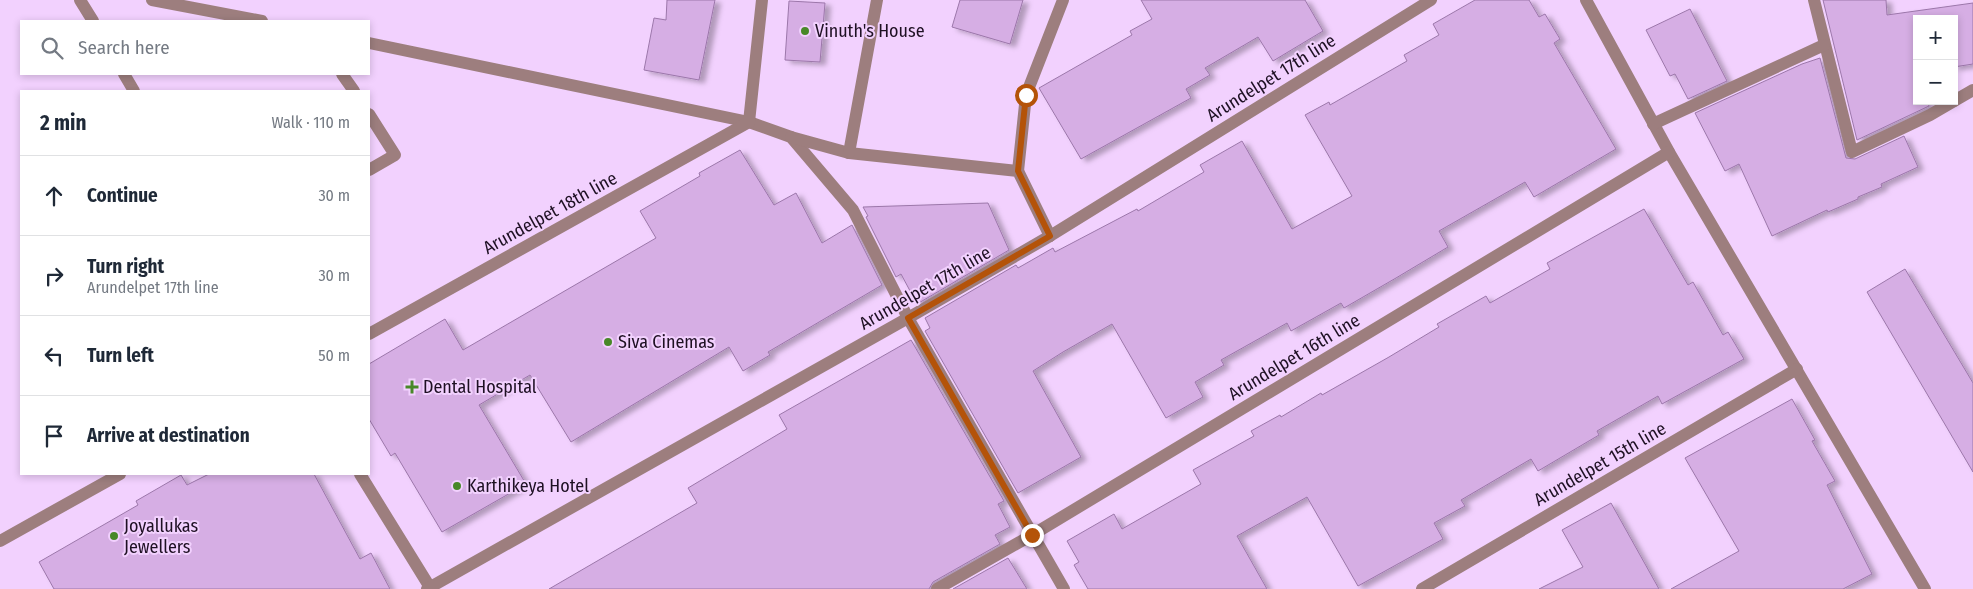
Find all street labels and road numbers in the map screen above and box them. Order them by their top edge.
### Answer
street label: Arundelpet 17th line [1202,29,1340,127]
street label: Arundelpet 18th line [479,167,621,259]
street label: Arundelpet 17th line [855,241,995,335]
street label: Arundelpet 16th line [1224,309,1364,405]
street label: Arundelpet 15th line [1530,417,1670,511]

